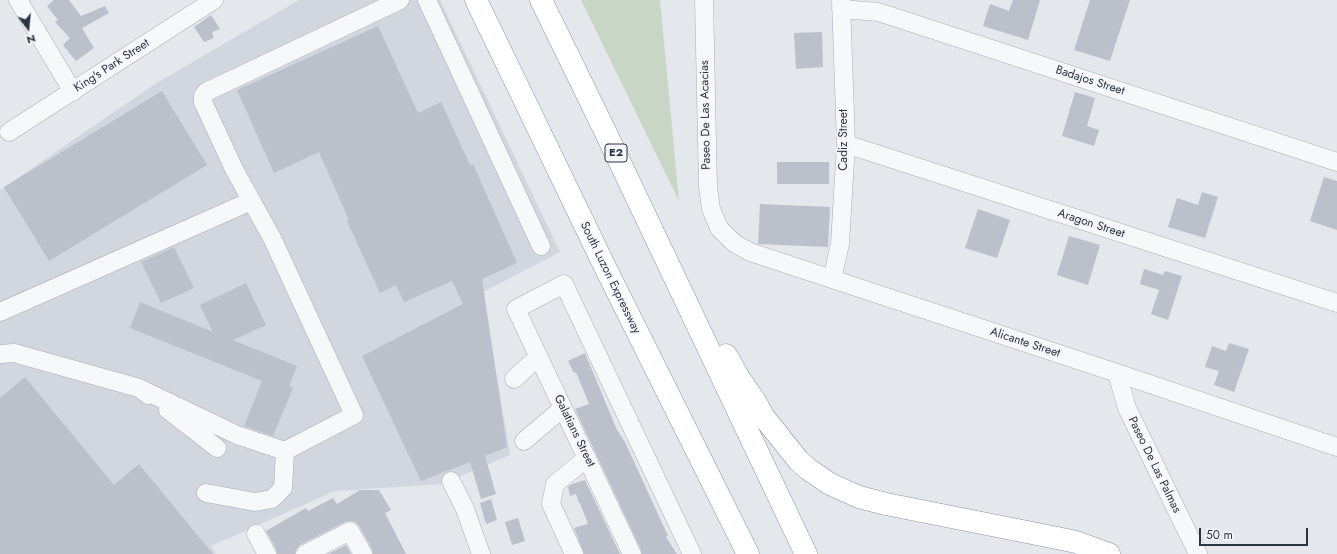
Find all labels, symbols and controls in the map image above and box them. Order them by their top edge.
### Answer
north arrow [8,8,48,48]
text: N [25,31,38,48]
street label: King's Park Street [72,36,152,96]
street label: Paseo De Las Acacias [698,60,714,170]
street label: Badajos Street [1054,63,1126,99]
street label: Cadiz Street [837,109,851,171]
road number: E2 [605,144,627,162]
street label: Aragon Street [1056,206,1126,242]
street label: South Luzon Expressway [577,220,643,336]
street label: Alicante Street [988,325,1062,361]
street label: Galatians Street [550,392,598,470]
street label: Paseo De Las Palmas [1124,414,1184,516]
scale bar [1201,520,1310,546]
text: 50 m [1206,526,1233,544]

